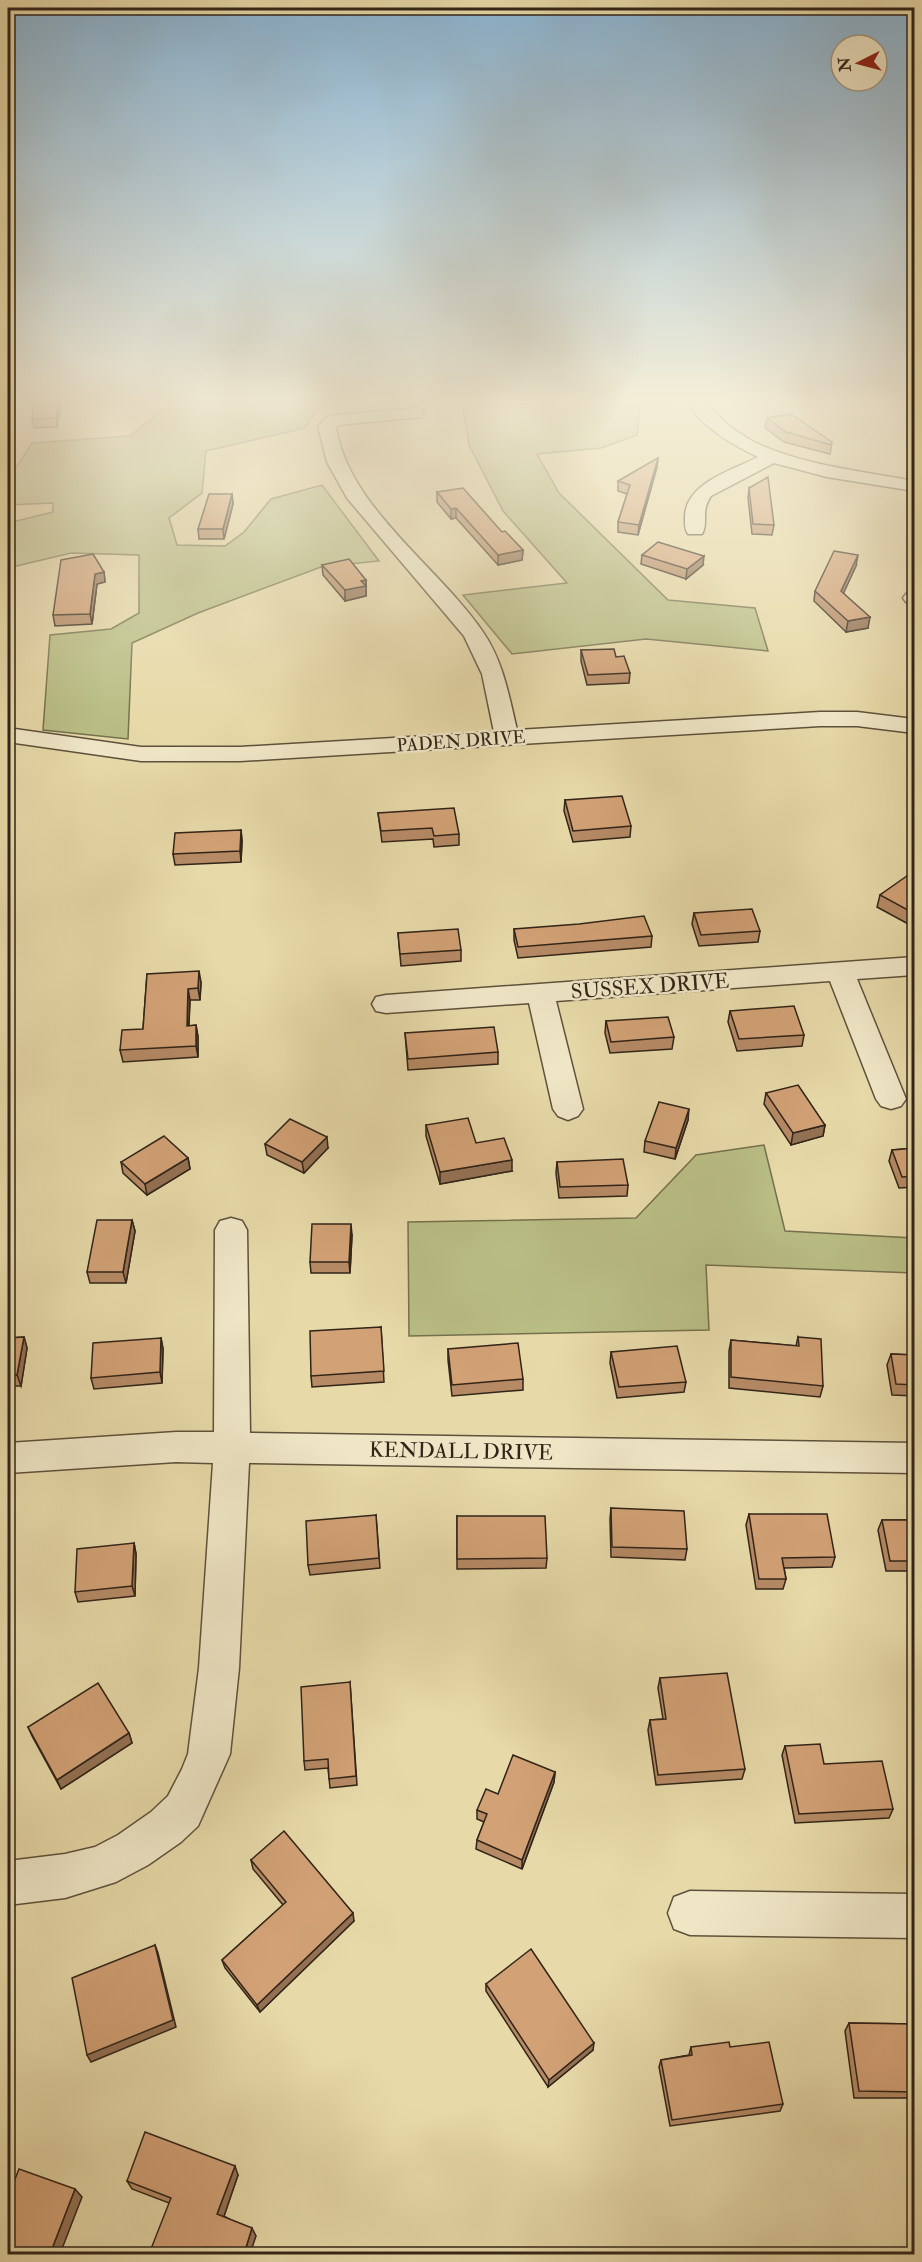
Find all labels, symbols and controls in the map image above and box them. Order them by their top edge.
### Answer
north arrow [829,33,889,93]
text: N [834,56,856,74]
street label: PADEN DRIVE [396,726,526,757]
street label: SUSSEX DRIVE [570,967,730,1006]
street label: KENDALL DRIVE [369,1436,553,1467]

